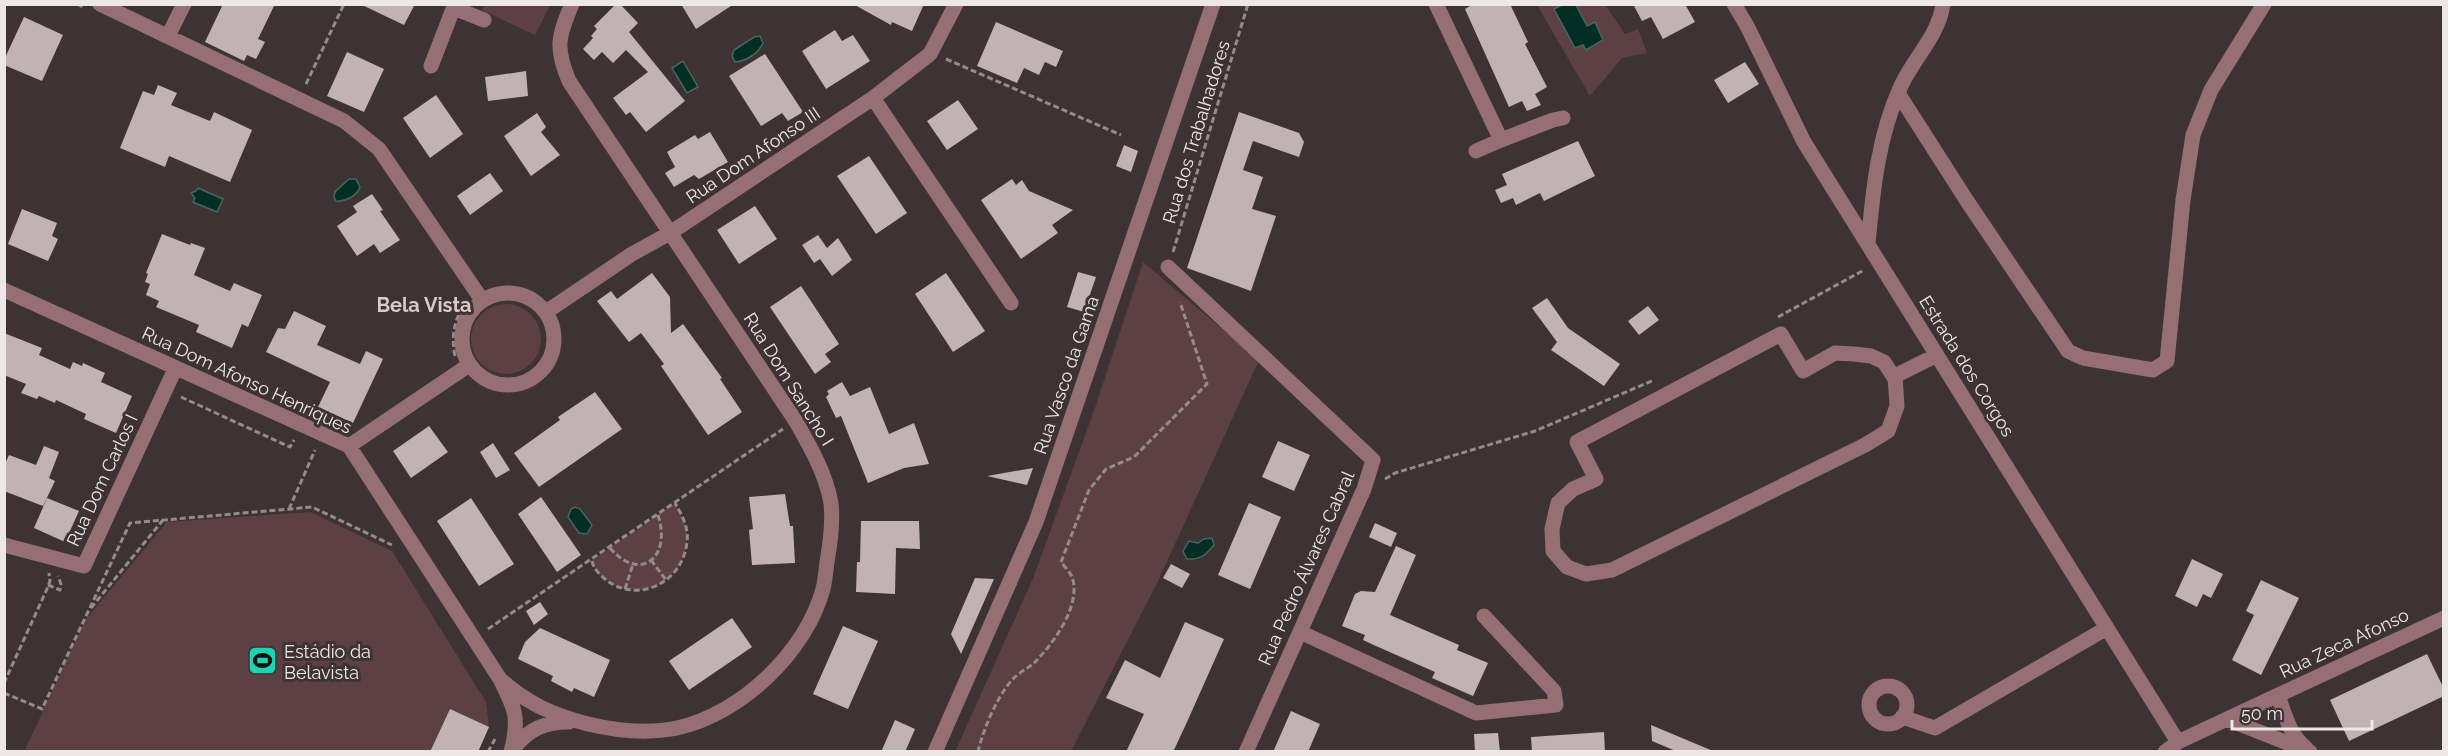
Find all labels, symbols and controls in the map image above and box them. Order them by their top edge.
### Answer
street label: Rua dos Trabalhadores [1158,38,1234,226]
street label: Rua Dom Afonso III [682,102,824,208]
street label: Estrada dos Corgos [1915,292,2019,441]
district label: Bela Vista [376,293,472,317]
street label: Rua Vasco da Gama [1029,293,1103,457]
street label: Rua Dom Sancho I [740,309,838,449]
street label: Rua Dom Afonso Henriques [139,322,356,438]
street label: Rua Dom Carlos I [62,411,142,549]
street label: Rua Pedro Álvares Cabral [1253,467,1358,668]
street label: Rua Zeca Afonso [2276,604,2412,682]
place label: Estádio da Belavista [284,641,371,683]
sports icon: Estádio da Belavista [247,645,279,677]
scale bar [2232,693,2372,731]
text: 50 m [2241,703,2283,724]

